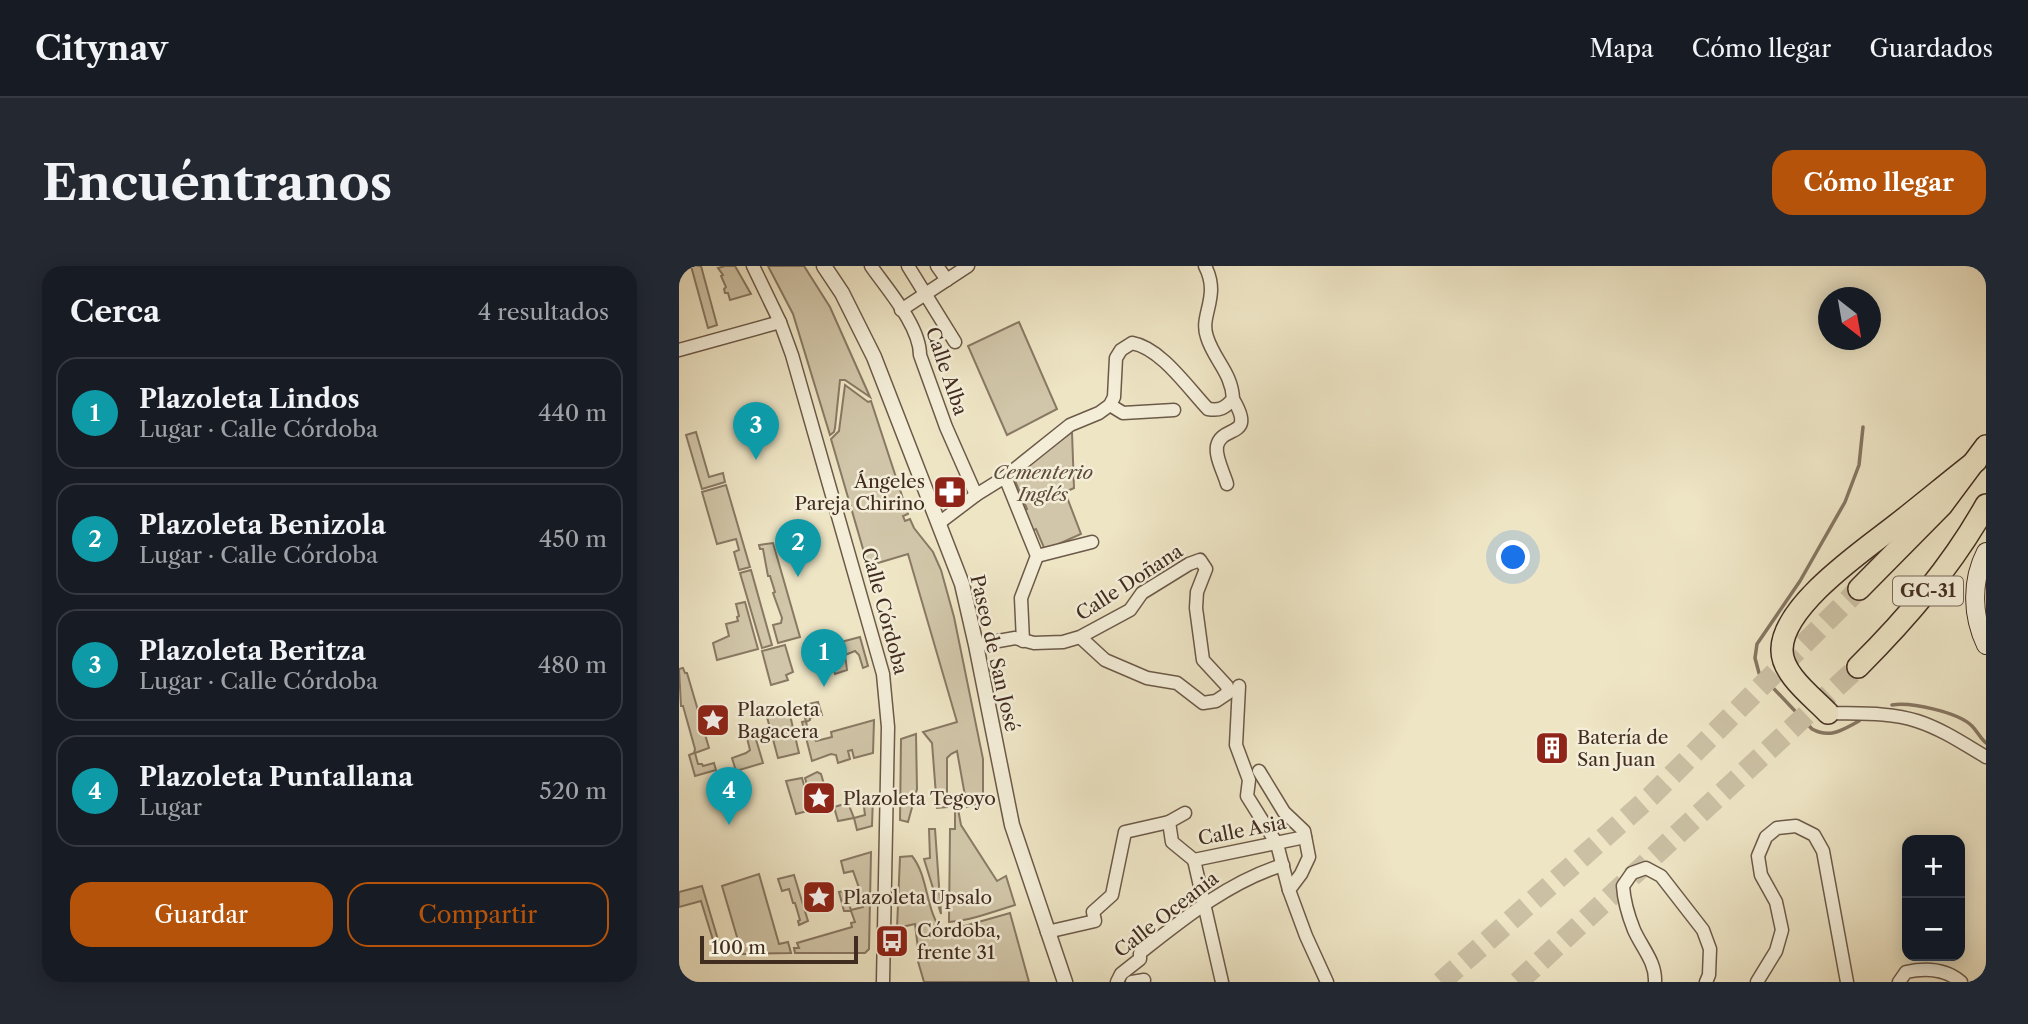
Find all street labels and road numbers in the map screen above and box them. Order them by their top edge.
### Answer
street label: Calle Alba [921,324,972,418]
street label: Calle Doñana [1072,539,1187,625]
street label: Calle Córdoba [857,545,913,677]
street label: Paseo de San José [965,572,1024,734]
road number: GC-31 [1893,576,1963,606]
street label: Calle Asia [1196,811,1288,850]
street label: Calle Oceania [1110,867,1223,962]

